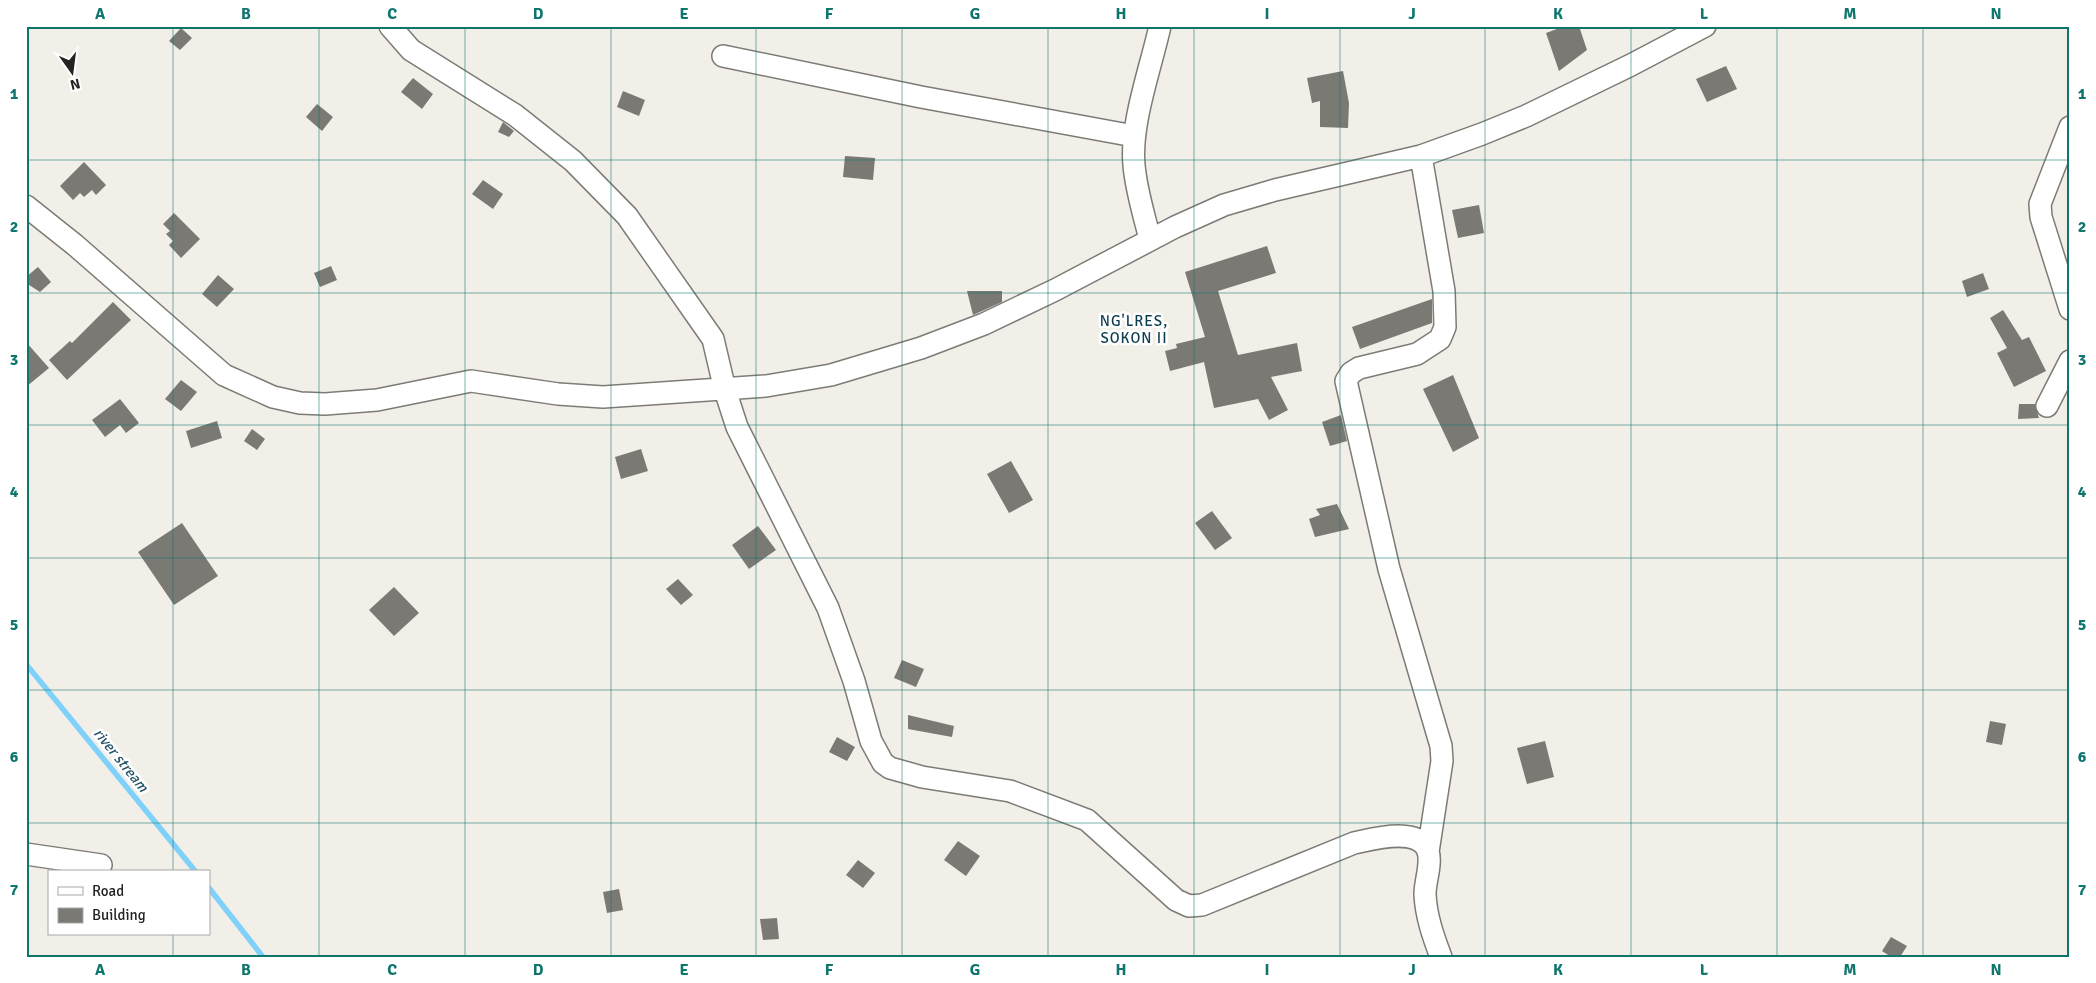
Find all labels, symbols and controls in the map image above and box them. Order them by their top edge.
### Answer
text: A [95,4,106,24]
text: B [241,4,251,24]
text: C [387,4,397,24]
text: D [533,4,544,24]
text: E [679,4,689,24]
text: F [825,4,834,24]
text: G [970,4,980,24]
text: H [1116,4,1126,24]
text: I [1264,4,1270,24]
text: J [1408,4,1416,24]
text: K [1553,4,1563,24]
text: L [1700,4,1709,24]
text: M [1843,4,1857,24]
text: N [1990,4,2002,24]
north arrow [48,48,98,98]
text: N [68,75,82,94]
text: 1 [10,84,19,104]
text: 1 [2078,84,2087,104]
text: 2 [10,217,18,237]
text: 2 [2078,217,2086,237]
district label: NG'LRES, SOKON II [1100,312,1168,347]
text: 3 [10,350,18,370]
text: 3 [2078,350,2086,370]
text: 4 [10,482,19,502]
text: 4 [2078,482,2087,502]
text: 5 [10,615,18,635]
text: 5 [2078,615,2086,635]
water label: river stream [90,725,153,796]
text: 6 [10,747,19,767]
text: 6 [2078,747,2087,767]
legend [48,870,210,936]
text: 7 [10,880,19,900]
text: 7 [2078,880,2087,900]
text: Road [92,882,124,900]
text: Building [92,906,146,924]
text: A [95,960,106,980]
text: B [241,960,251,980]
text: C [387,960,397,980]
text: D [533,960,544,980]
text: E [679,960,689,980]
text: F [825,960,834,980]
text: G [970,960,980,980]
text: H [1116,960,1126,980]
text: I [1264,960,1270,980]
text: J [1408,960,1416,980]
text: K [1553,960,1563,980]
text: L [1700,960,1709,980]
text: M [1843,960,1857,980]
text: N [1990,960,2002,980]

